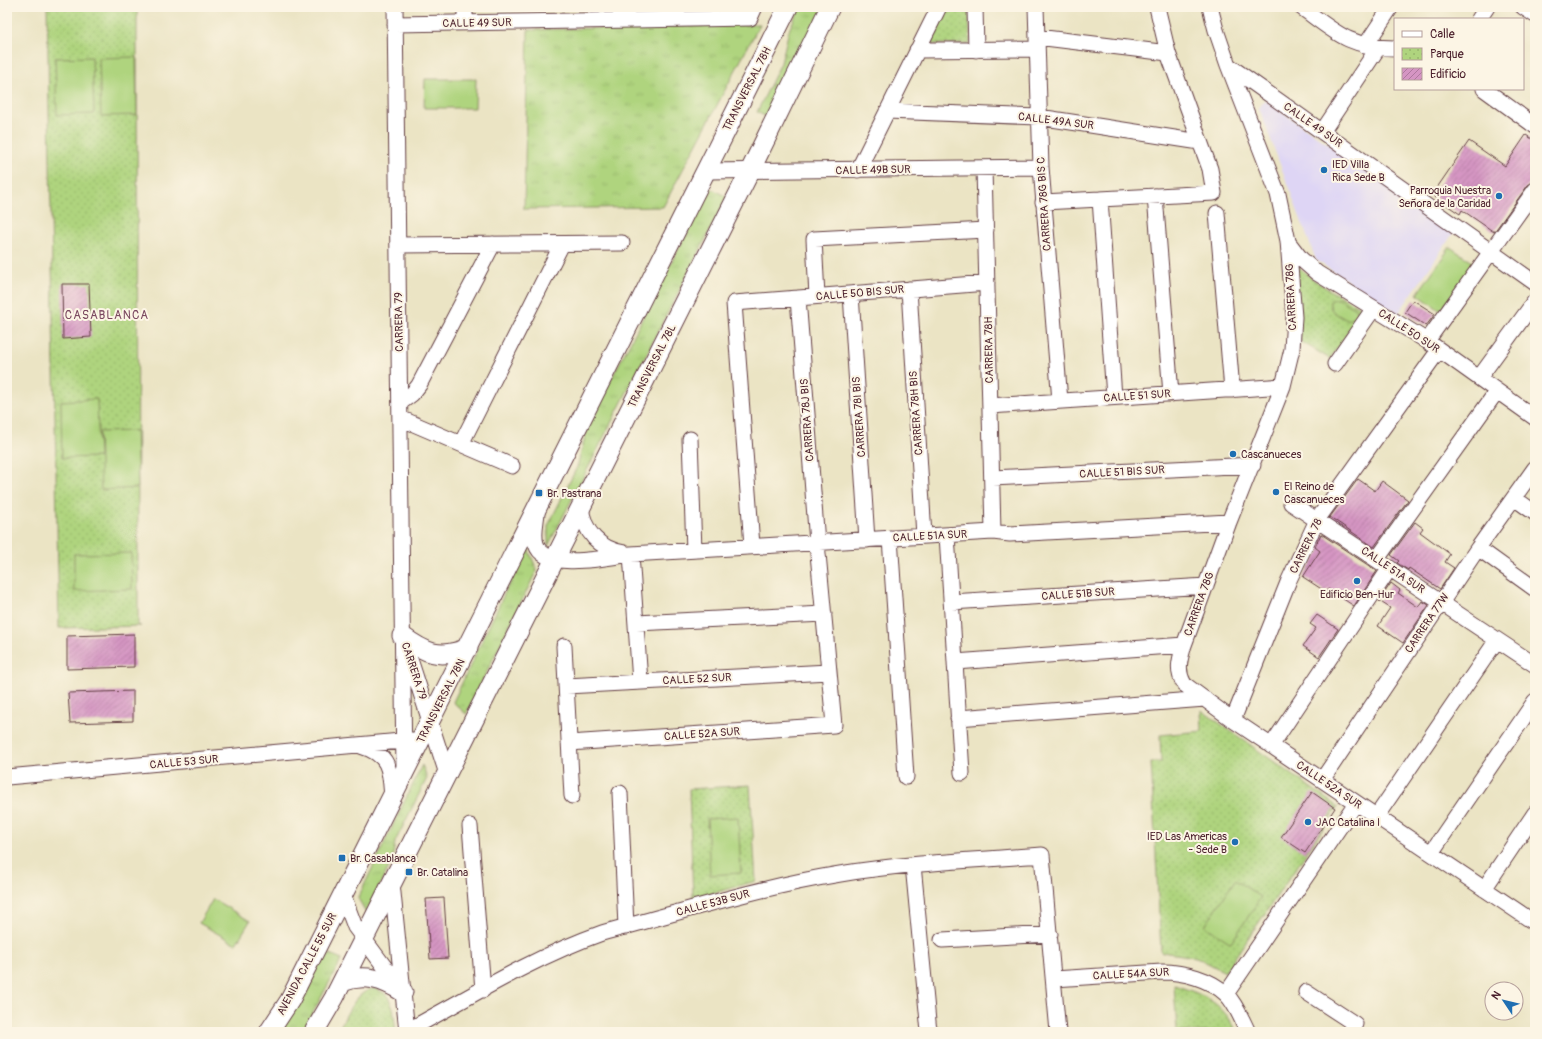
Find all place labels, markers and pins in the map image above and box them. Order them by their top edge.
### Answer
place label: IED Villa Rica Sede B [1332,158,1385,184]
marker: IED Villa Rica Sede B [1319,165,1329,175]
place label: Parroquia Nuestra Señora de la Caridad [1398,184,1491,210]
marker: Parroquia Nuestra Señora de la Caridad [1494,191,1504,201]
place label: Cascanueces [1241,448,1301,461]
marker: Cascanueces [1228,449,1238,459]
place label: El Reino de Cascanueces [1284,480,1344,506]
place label: Br. Pastrana [547,487,601,500]
marker: El Reino de Cascanueces [1271,487,1281,497]
marker: Br. Pastrana [534,488,544,498]
marker: Edificio Ben-Hur [1352,576,1362,586]
place label: Edificio Ben-Hur [1320,588,1394,601]
place label: JAC Catalina I [1316,816,1380,829]
marker: JAC Catalina I [1303,817,1313,827]
place label: IED Las Americas - Sede B [1147,830,1227,856]
marker: IED Las Americas - Sede B [1230,837,1240,847]
place label: Br. Casablanca [350,852,416,865]
marker: Br. Casablanca [337,853,347,863]
place label: Br. Catalina [417,866,468,879]
marker: Br. Catalina [404,867,414,877]

